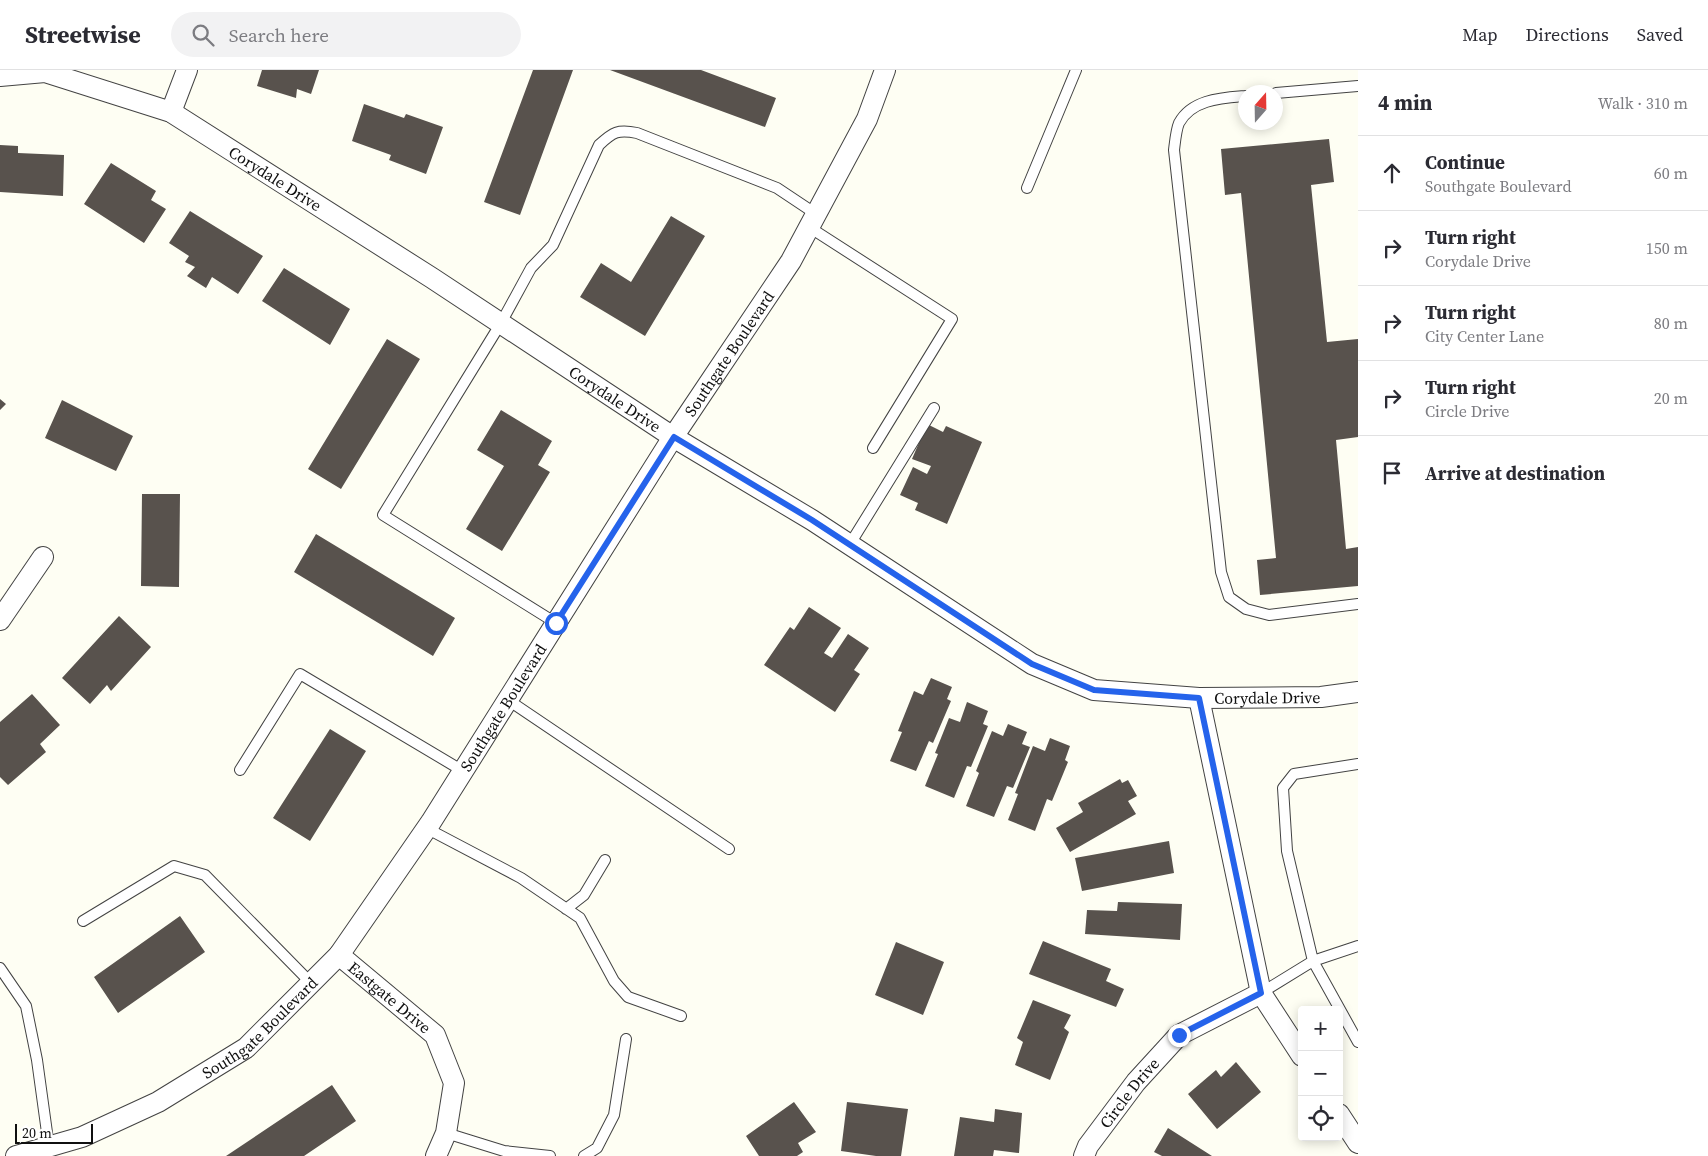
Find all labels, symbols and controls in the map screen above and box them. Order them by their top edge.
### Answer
search box [171,12,521,57]
text: Streetwise [25,18,141,51]
icon: search [189,21,217,49]
text: Search here [229,22,329,48]
text: Map [1462,22,1498,47]
text: Directions [1526,22,1609,47]
text: Saved [1637,22,1683,47]
north arrow [1238,85,1283,130]
text: 4 min [1378,88,1433,117]
text: Walk · 310 m [1598,92,1688,114]
street label: Corydale Drive [225,141,326,216]
text: Continue [1425,149,1505,175]
icon: ahead [1378,159,1406,187]
text: 60 m [1654,162,1688,184]
text: Southgate Boulevard [1425,175,1572,197]
text: Turn right [1425,224,1516,250]
icon: right [1378,234,1406,262]
text: 150 m [1646,237,1688,259]
text: Corydale Drive [1425,250,1531,272]
street label: Southgate Boulevard [679,287,779,421]
text: Turn right [1425,299,1516,325]
icon: right [1378,309,1406,337]
text: 80 m [1654,312,1688,334]
text: City Center Lane [1425,325,1544,347]
street label: Corydale Drive [565,360,665,437]
text: Turn right [1425,374,1516,400]
icon: right [1378,384,1406,412]
text: 20 m [1654,387,1688,409]
text: Circle Drive [1425,400,1509,422]
icon: arrive [1378,459,1406,487]
text: Arrive at destination [1425,460,1605,486]
route start [545,612,568,635]
street label: Southgate Boulevard [455,640,551,775]
street label: Corydale Drive [1214,686,1320,709]
street label: Eastgate Drive [344,956,436,1038]
street label: Southgate Boulevard [198,972,322,1083]
map controls [1298,1006,1343,1141]
button: + [1298,1006,1343,1051]
route end [1168,1024,1191,1047]
button: − [1298,1051,1343,1096]
street label: Circle Drive [1094,1053,1164,1133]
button: locate [1298,1096,1343,1141]
scale bar [15,1121,92,1144]
text: 20 m [22,1123,52,1143]

